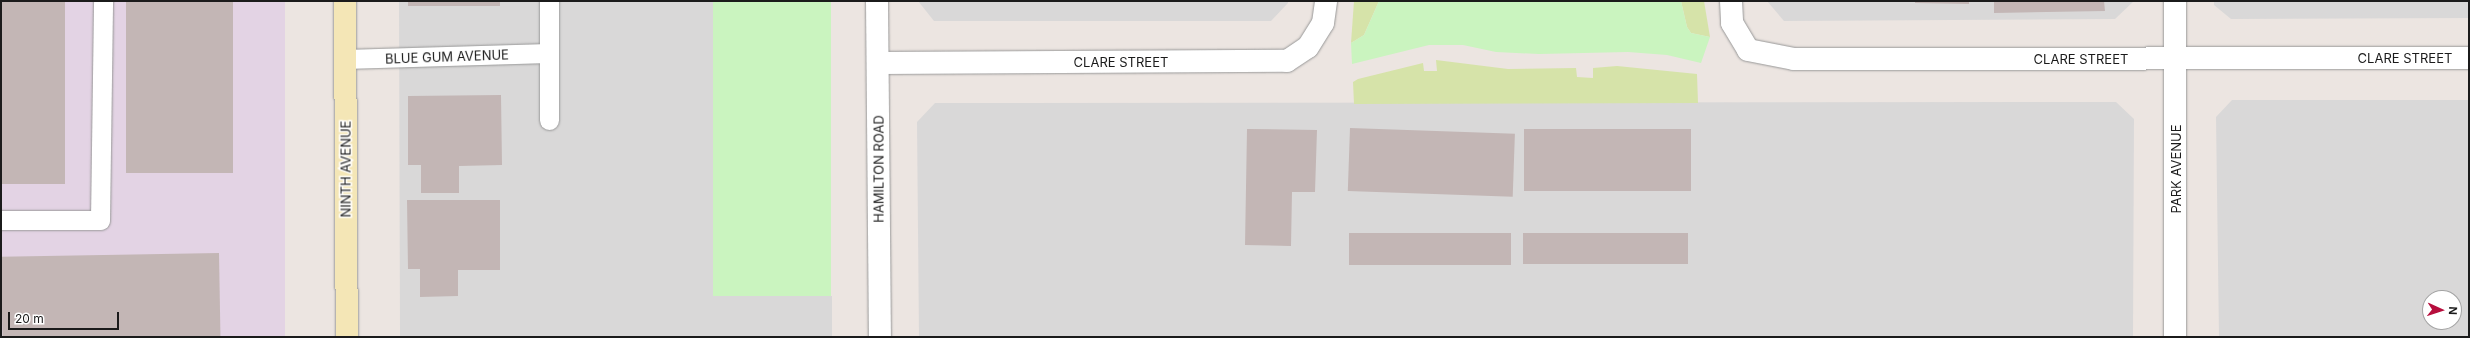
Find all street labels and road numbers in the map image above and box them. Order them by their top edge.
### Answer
street label: BLUE GUM AVENUE [385,47,509,67]
street label: CLARE STREET [2358,50,2452,66]
street label: CLARE STREET [2034,51,2128,67]
street label: CLARE STREET [1074,54,1168,70]
street label: HAMILTON ROAD [871,115,887,223]
street label: NINTH AVENUE [338,121,354,217]
street label: PARK AVENUE [2168,124,2184,214]

